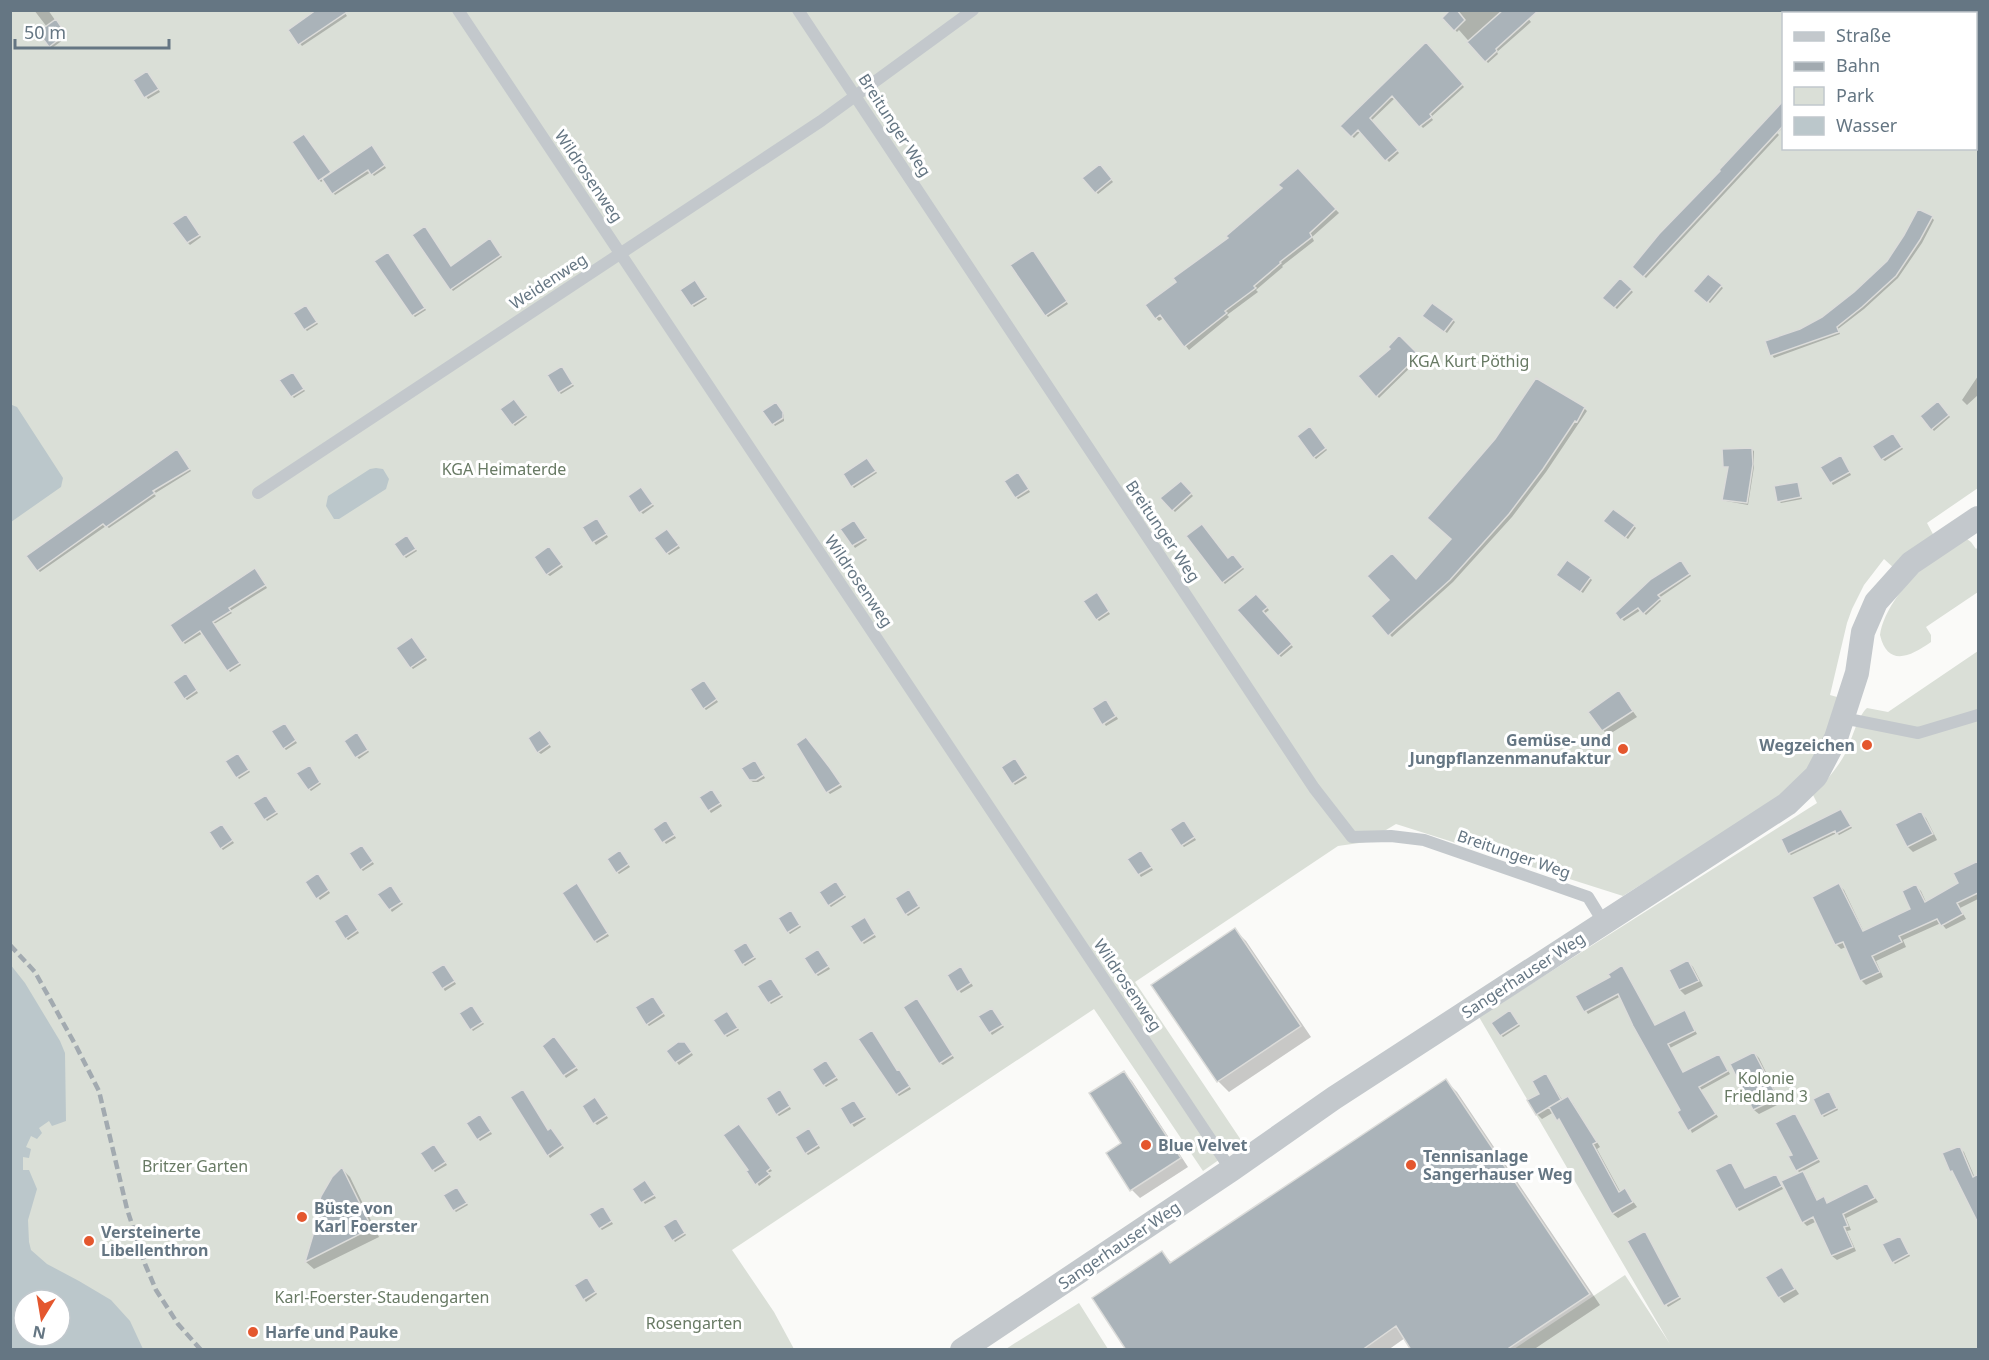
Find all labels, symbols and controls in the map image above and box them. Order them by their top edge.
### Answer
scale bar [15,12,170,50]
legend [1782,12,1977,150]
text: 50 m [24,20,66,44]
text: Straße [1836,23,1891,47]
text: Bahn [1836,53,1880,77]
street label: Breitunger Weg [854,69,936,181]
text: Park [1836,83,1874,107]
text: Wasser [1836,113,1898,137]
street label: Wildrosenweg [550,126,628,226]
street label: Weidenweg [505,248,591,314]
park label: KGA Kurt Pöthig [1409,350,1529,372]
park label: KGA Heimaterde [442,458,566,480]
street label: Breitunger Weg [1121,476,1205,586]
street label: Wildrosenweg [820,531,898,631]
place label: Gemüse- und Jungpflanzenmanufaktur [1408,729,1611,769]
place label: Wegzeichen [1759,734,1855,756]
marker: Wegzeichen [1860,738,1874,752]
marker: Gemüse- und Jungpflanzenmanufaktur [1616,742,1630,756]
street label: Breitunger Weg [1454,824,1574,884]
street label: Sangerhauser Weg [1457,927,1589,1023]
street label: Wildrosenweg [1089,935,1167,1035]
park label: Kolonie Friedland 3 [1724,1067,1808,1107]
place label: Blue Velvet [1158,1134,1248,1156]
marker: Blue Velvet [1139,1138,1153,1152]
place label: Tennisanlage Sangerhauser Weg [1423,1145,1573,1185]
park label: Britzer Garten [142,1155,248,1177]
marker: Tennisanlage Sangerhauser Weg [1404,1158,1418,1172]
street label: Sangerhauser Weg [1054,1196,1184,1294]
place label: Büste von Karl Foerster [314,1197,417,1237]
marker: Büste von Karl Foerster [295,1210,309,1224]
place label: Versteinerte Libellenthron [101,1221,208,1261]
marker: Versteinerte Libellenthron [82,1234,96,1248]
park label: Karl-Foerster-Staudengarten [275,1286,489,1308]
north arrow [12,1288,72,1348]
park label: Rosengarten [646,1312,742,1334]
text: N [31,1321,48,1345]
place label: Harfe und Pauke [265,1321,398,1343]
marker: Harfe und Pauke [246,1325,260,1339]

